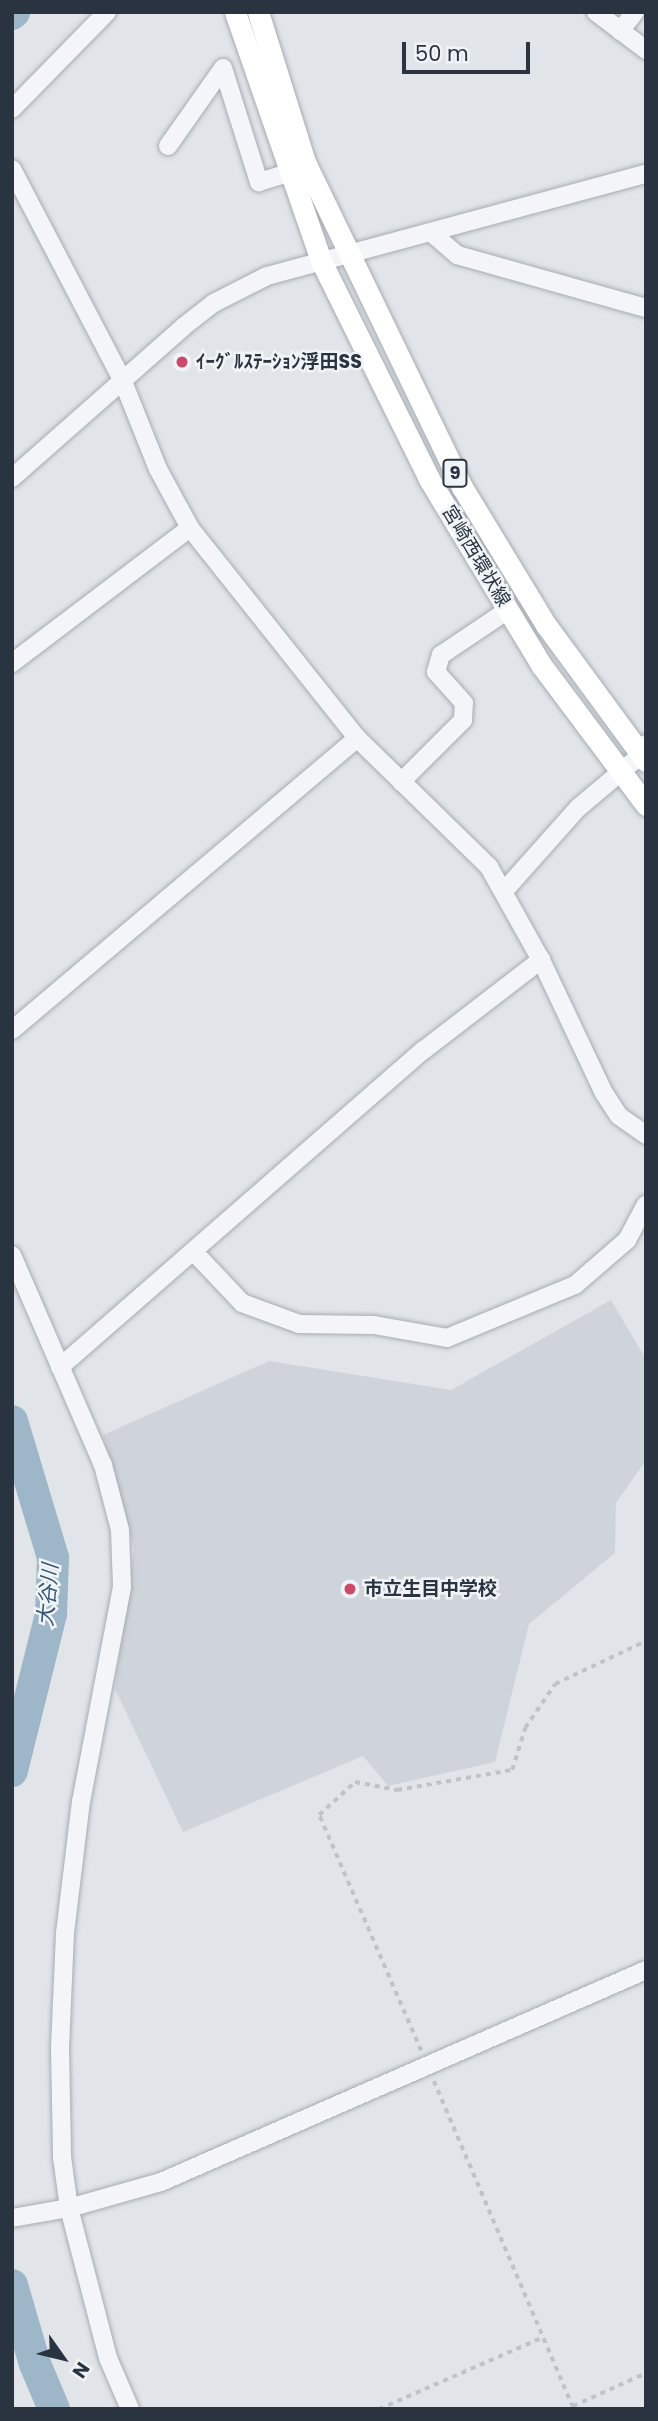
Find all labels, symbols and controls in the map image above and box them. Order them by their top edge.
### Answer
scale bar [406,28,534,72]
text: 50 m [415,39,469,68]
place label: ｲｰｸﾞﾙｽﾃｰｼｮﾝ浮田SS [196,351,362,373]
marker: ｲｰｸﾞﾙｽﾃｰｼｮﾝ浮田SS [174,354,190,370]
road number: 9 [441,458,469,488]
street label: 宮崎西環状線 [437,501,515,611]
water label: 大谷川 [33,1563,63,1627]
place label: 市立生目中学校 [364,1578,497,1600]
marker: 市立生目中学校 [342,1581,358,1597]
north arrow [28,2323,98,2393]
text: N [66,2357,96,2383]

